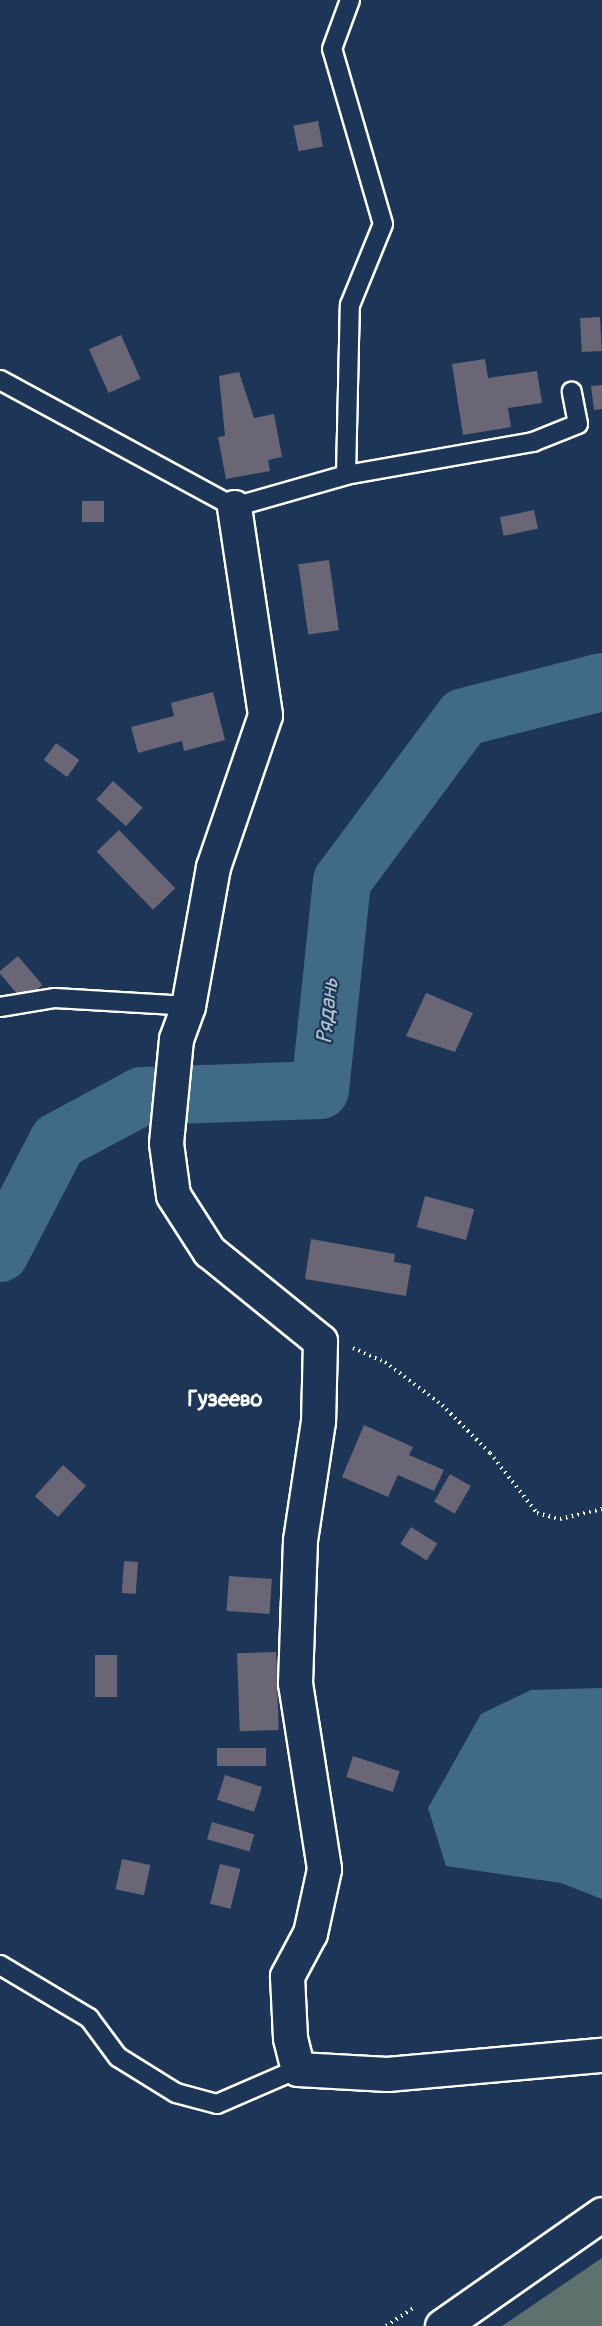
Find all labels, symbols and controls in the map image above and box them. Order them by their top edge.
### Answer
water label: Рядань [311,977,345,1045]
district label: Гузеево [188,1387,262,1413]

